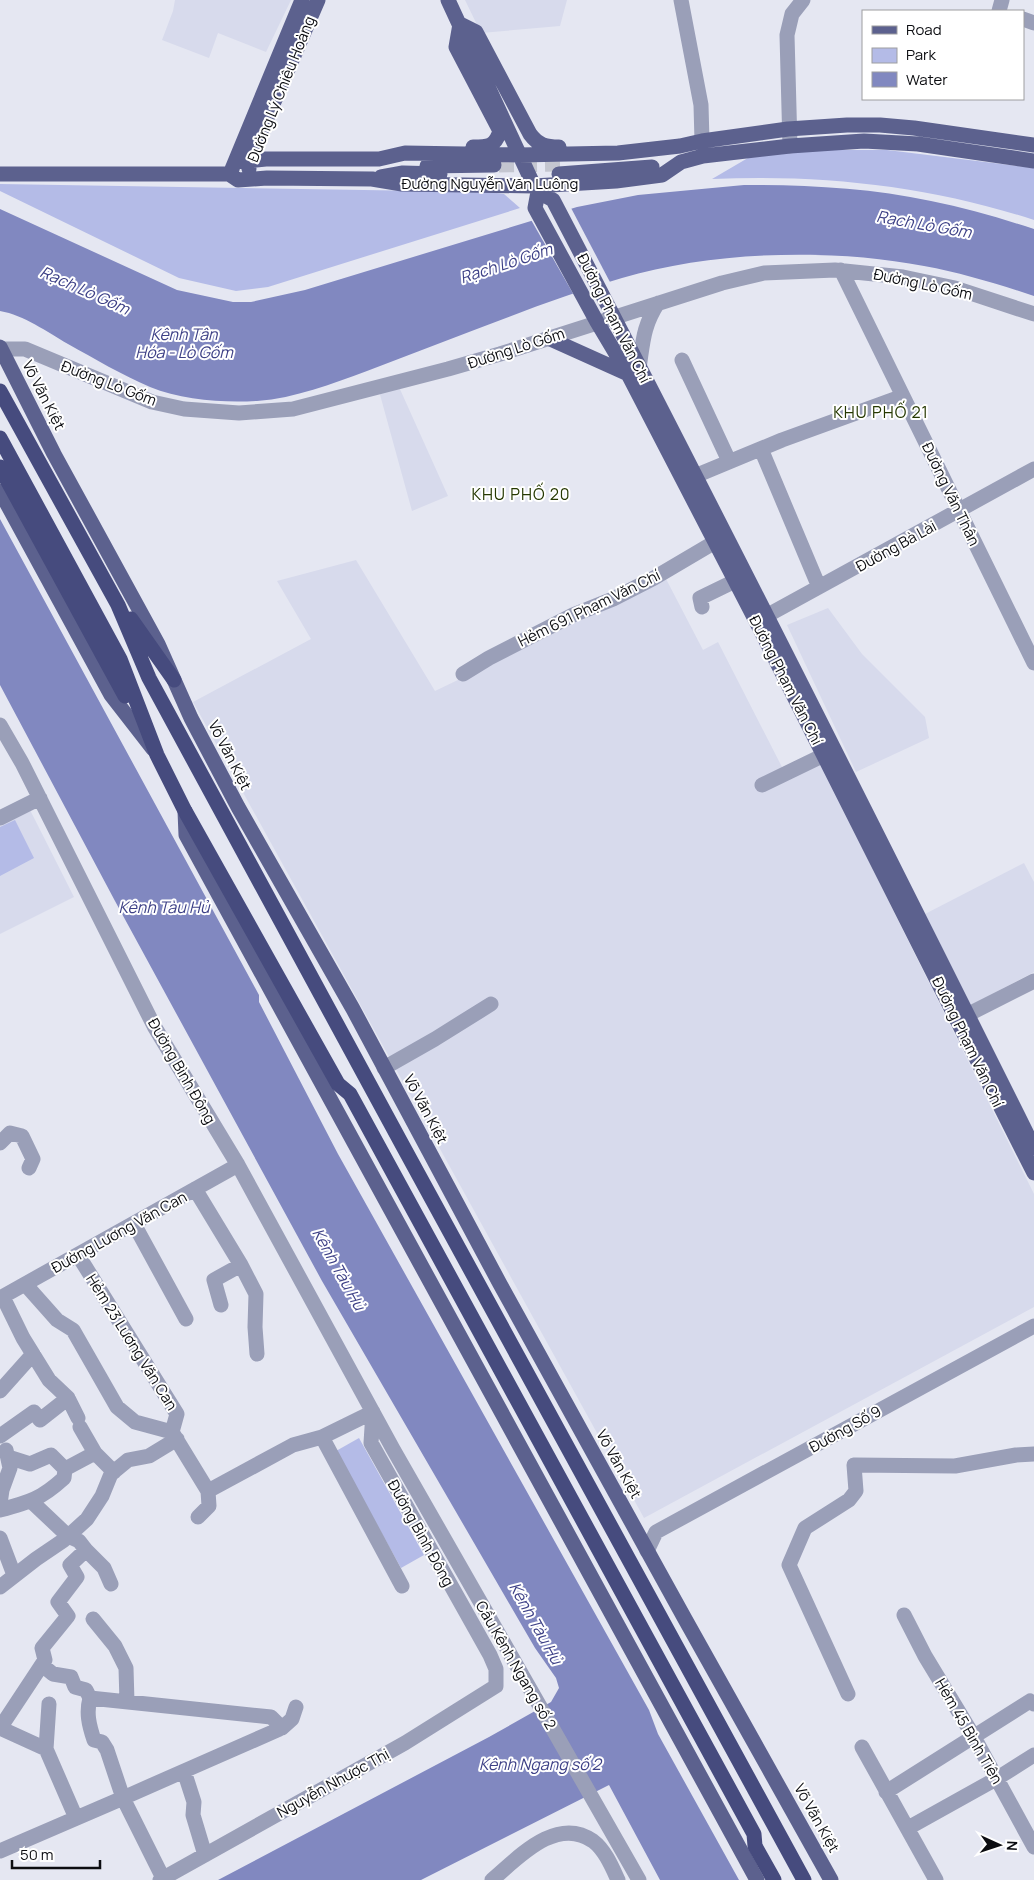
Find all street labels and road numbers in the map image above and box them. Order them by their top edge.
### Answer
street label: Đường Lý Chiêu Hoàng [242,13,320,165]
street label: Đường Nguyễn Văn Luông [402,173,578,194]
street label: Đường Phạm Văn Chí [572,250,656,387]
street label: Đường Lò Gốm [872,263,974,305]
street label: Đường Lò Gốm [465,322,567,374]
street label: Đường Lò Gốm [58,355,160,411]
street label: Võ Văn Kiệt [17,356,71,434]
street label: Đường Văn Thân [917,439,985,549]
street label: Đường Bà Lài [852,515,940,577]
street label: Hẻm 691 Phạm Văn Chí [514,564,664,652]
street label: Đường Phạm Văn Chí [744,612,828,749]
street label: Võ Văn Kiệt [203,716,257,794]
street label: Đường Phạm Văn Chí [927,973,1009,1111]
street label: Đường Bình Đông [143,1014,221,1128]
street label: Võ Văn Kiệt [399,1071,453,1147]
street label: Đường Lương Văn Can [48,1186,190,1278]
street label: Hẻm 23 Lương Văn Can [81,1270,183,1414]
street label: Đường Số 9 [805,1401,885,1457]
street label: Võ Văn Kiệt [591,1426,647,1502]
street label: Đường Bình Đông [383,1476,459,1590]
street label: Cầu Kênh Ngang số 2 [471,1597,561,1733]
street label: Hẻm 45 Bình Tiên [930,1674,1008,1788]
street label: Nguyễn Nhược Thị [273,1743,393,1823]
street label: Võ Văn Kiệt [789,1780,845,1856]

